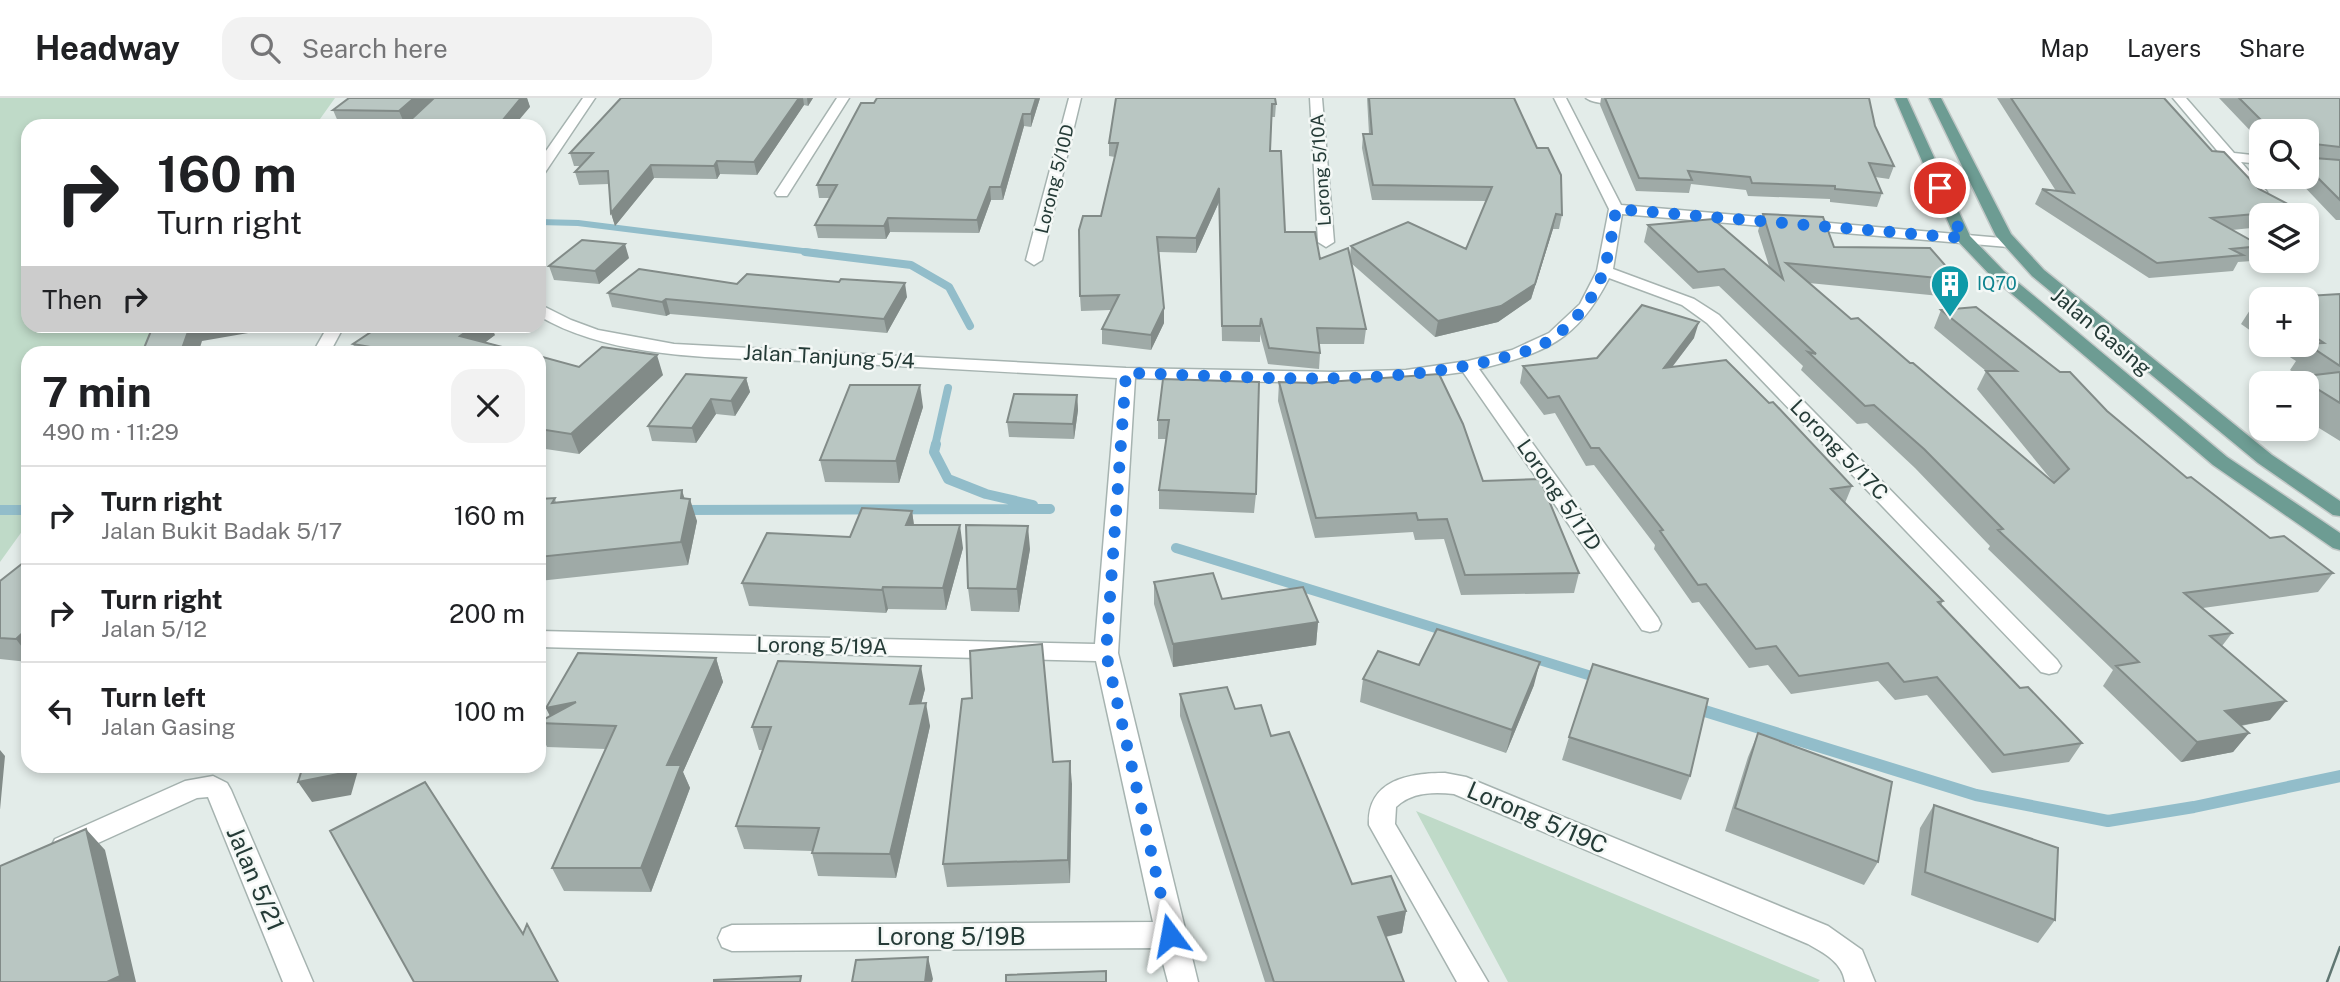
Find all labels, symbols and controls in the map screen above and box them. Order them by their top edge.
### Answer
search box [222,17,712,80]
text: Headway [35,29,180,67]
icon: search [246,29,284,67]
text: Search here [302,33,448,64]
text: Map [2040,34,2089,62]
text: Layers [2127,34,2201,62]
text: Share [2239,34,2305,62]
street label: Lorong 5/10A [1306,113,1335,227]
map controls [2249,119,2319,441]
button: search [2249,119,2319,189]
street label: Lorong 5/10D [1031,122,1078,236]
text: 160 m [157,145,297,203]
icon: right [42,147,133,238]
pin [1910,158,1970,218]
icon: arrive [1921,169,1959,207]
button: layers [2249,203,2319,273]
text: Turn right [157,204,302,241]
building icon: IQ70 [1929,263,1971,318]
place label: IQ70 [1977,273,2017,294]
icon: right [116,280,154,318]
street label: Jalan Gasing [2046,283,2156,381]
text: Then [42,284,102,315]
button: + [2249,287,2319,357]
street label: Jalan Tanjung 5/4 [743,340,916,373]
text: 7 min [42,367,152,416]
button: close [451,369,525,443]
button: − [2249,371,2319,441]
street label: Lorong 5/17C [1785,394,1894,505]
text: 490 m · 11:29 [42,418,179,445]
street label: Lorong 5/17D [1512,434,1607,555]
text: Turn right [101,486,223,517]
icon: right [42,496,80,534]
text: 160 m [454,500,525,531]
text: Jalan Bukit Badak 5/17 [101,517,342,544]
text: Turn right [101,584,223,615]
icon: right [42,594,80,632]
text: 200 m [449,598,525,629]
text: Jalan 5/12 [101,615,207,642]
street label: Lorong 5/19A [756,632,888,659]
text: Turn left [101,682,206,713]
icon: left [42,692,80,730]
text: 100 m [454,696,525,727]
text: Jalan Gasing [101,713,236,740]
street label: Lorong 5/19C [1463,775,1612,859]
street label: Jalan 5/21 [221,822,290,935]
position arrow [1133,898,1207,972]
street label: Lorong 5/19B [877,922,1025,950]

